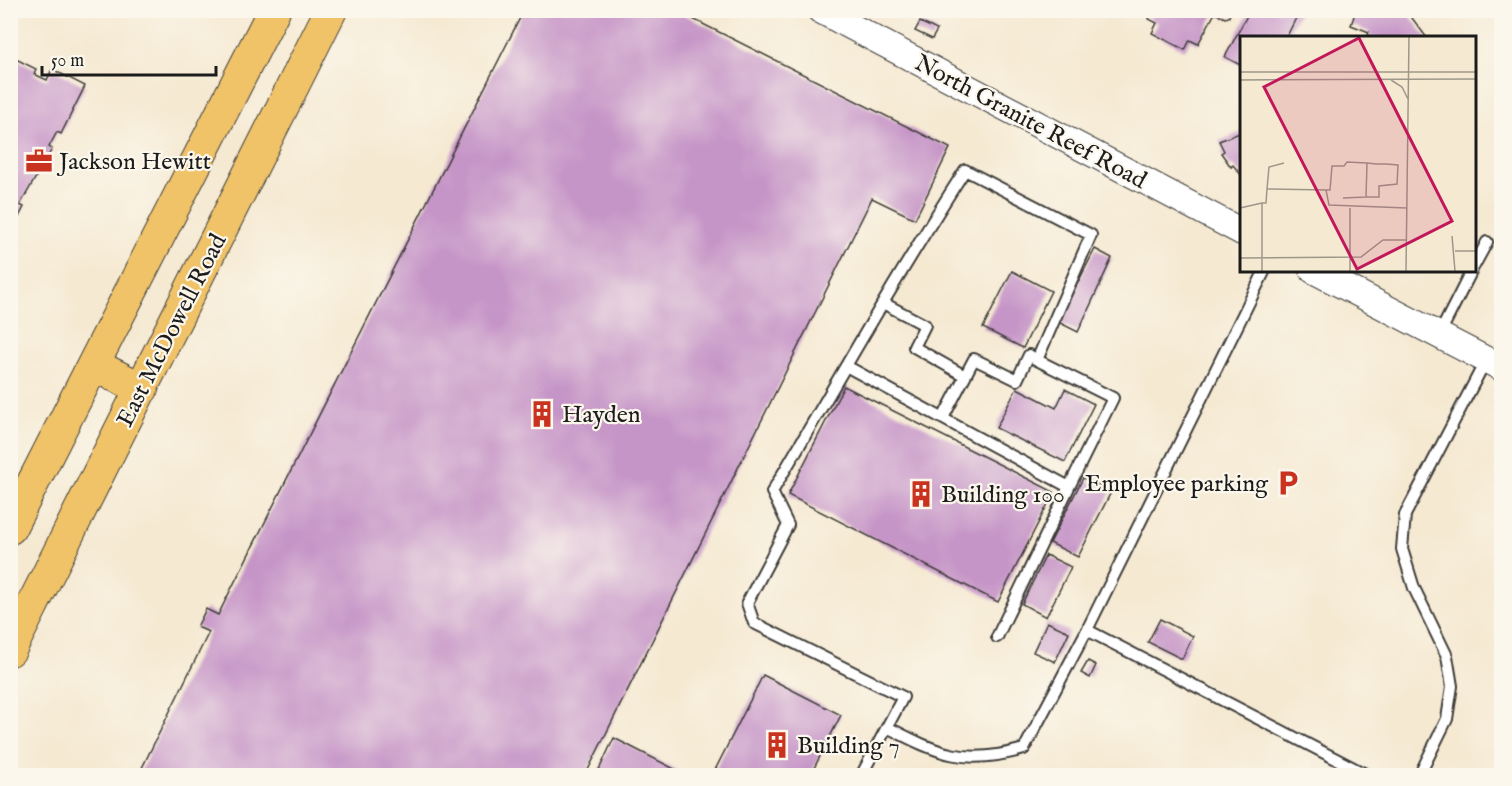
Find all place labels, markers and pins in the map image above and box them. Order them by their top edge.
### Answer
office icon: Jackson Hewitt [24,146,54,176]
place label: Jackson Hewitt [56,147,211,178]
building icon: Hayden [527,399,557,429]
place label: Hayden [562,400,641,431]
parking icon: Employee parking [1273,468,1303,498]
place label: Employee parking [1085,469,1269,500]
building icon: Building 100 [906,479,936,509]
place label: Building 100 [941,480,1065,511]
building icon: Building 7 [762,730,792,760]
place label: Building 7 [797,731,900,762]

